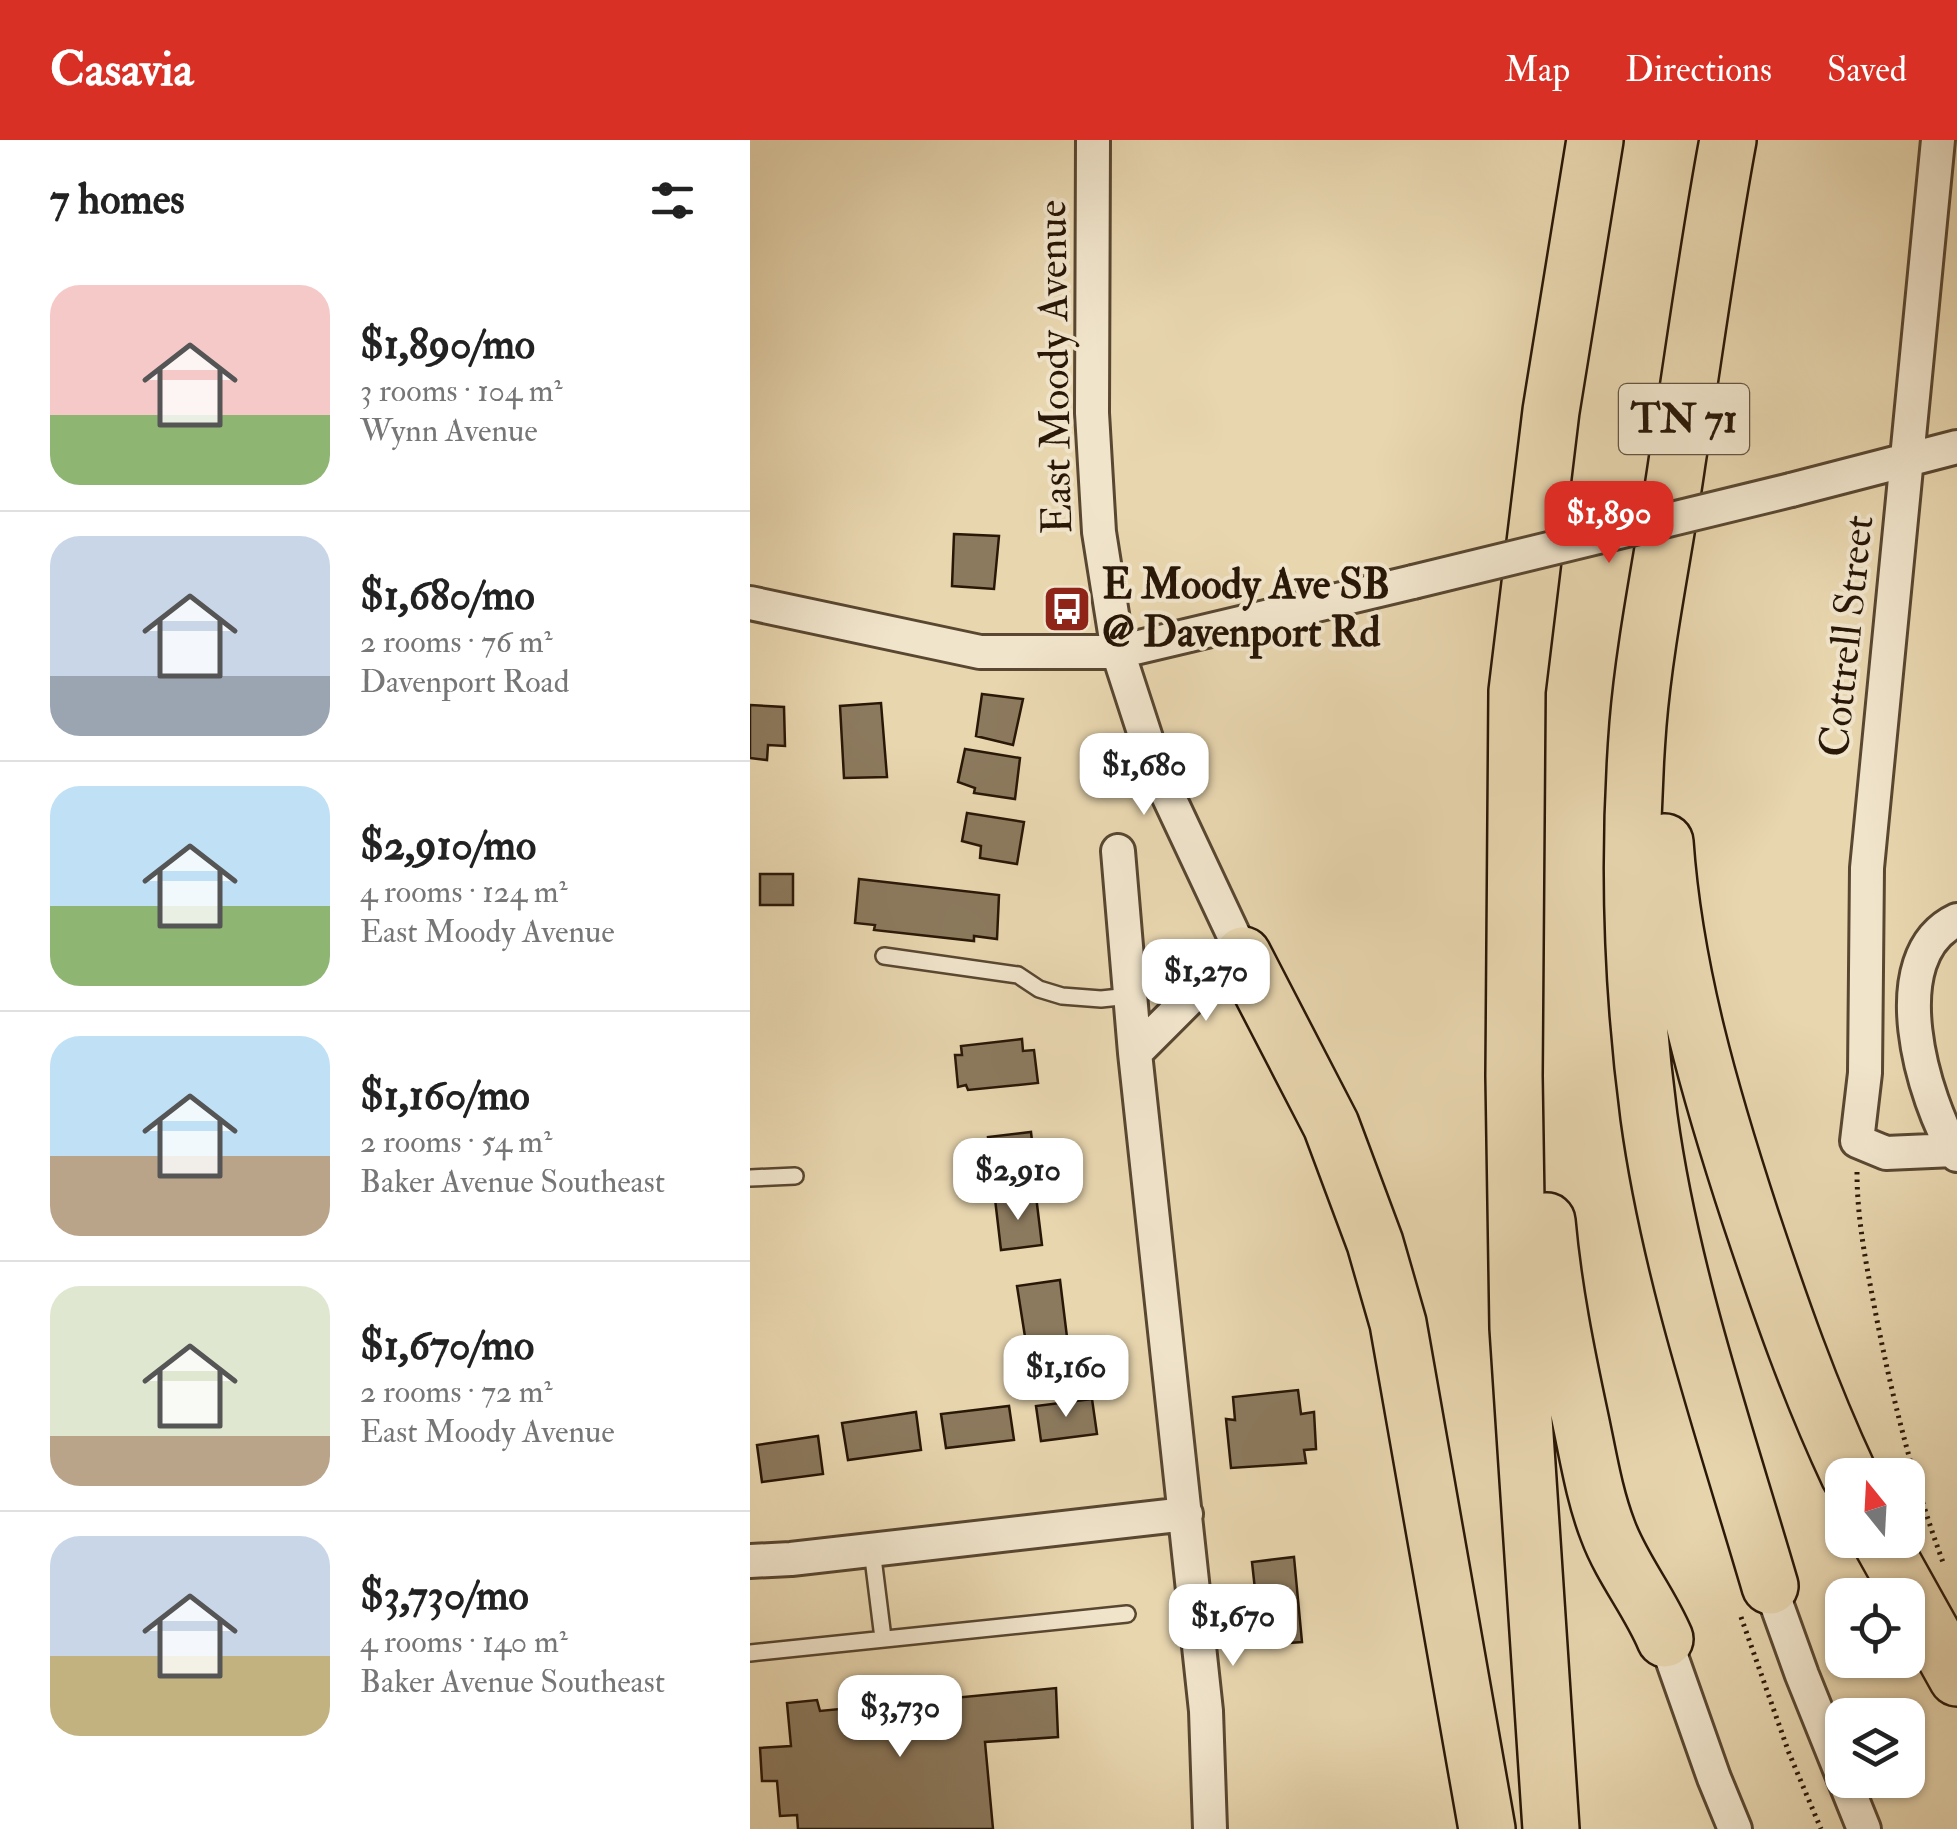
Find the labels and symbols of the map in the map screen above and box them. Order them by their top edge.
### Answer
street label: East Moody Avenue [1026,199,1084,535]
road number: TN 71 [1619,384,1749,454]
pin: $1,890 [1528,481,1690,566]
street label: Cottrell Street [1808,512,1886,760]
place label: E Moody Ave SB @ Davenport Rd [1102,559,1390,659]
bus stop icon: E Moody Ave SB @ Davenport Rd [1041,583,1093,635]
pin: $1,680 [1063,733,1225,818]
pin: $1,270 [1125,939,1287,1024]
pin: $2,910 [937,1138,1099,1223]
pin: $1,160 [985,1335,1147,1420]
north arrow [1825,1458,1925,1558]
pin: $1,670 [1152,1584,1314,1669]
pin: $3,730 [819,1675,981,1760]

